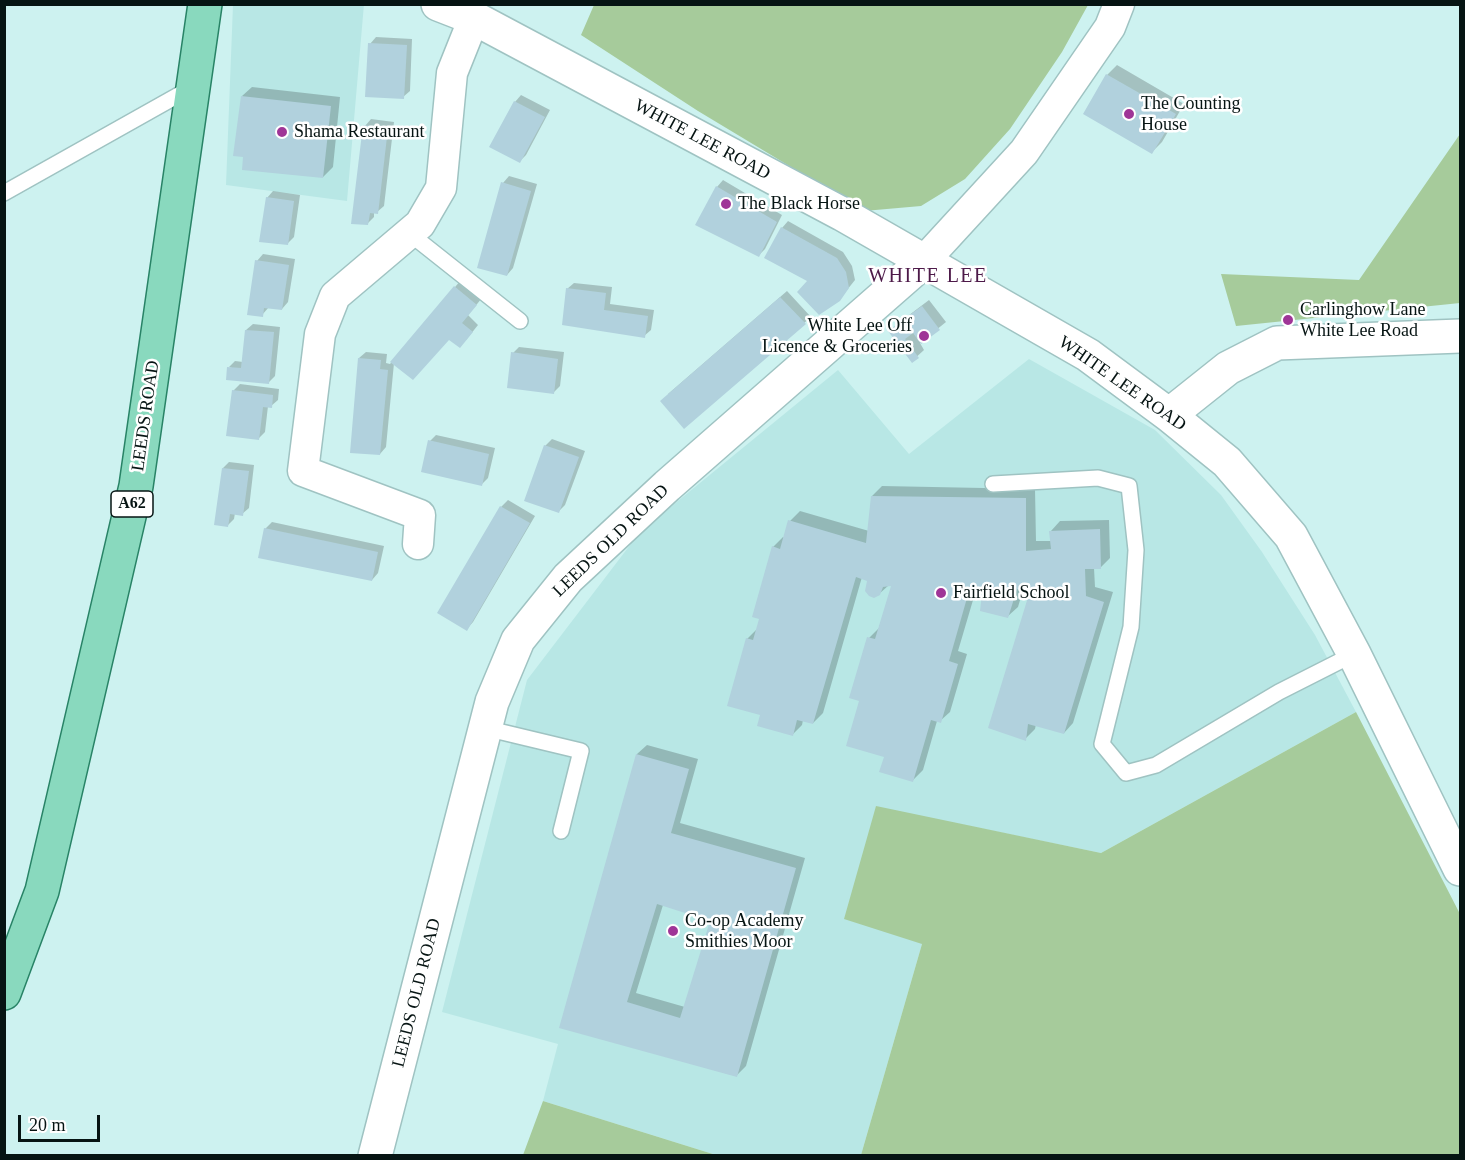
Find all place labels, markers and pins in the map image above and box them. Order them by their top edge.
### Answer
place label: The Counting House [1141,93,1240,136]
marker: The Counting House [1122,107,1136,121]
place label: Shama Restaurant [294,121,424,143]
marker: Shama Restaurant [275,125,289,139]
place label: The Black Horse [738,193,860,215]
marker: The Black Horse [719,197,733,211]
place label: Carlinghow Lane White Lee Road [1300,299,1425,342]
marker: Carlinghow Lane White Lee Road [1281,313,1295,327]
place label: White Lee Off Licence & Groceries [762,315,912,358]
marker: White Lee Off Licence & Groceries [917,329,931,343]
place label: Fairfield School [953,582,1069,604]
marker: Fairfield School [934,586,948,600]
place label: Co-op Academy Smithies Moor [685,910,803,952]
marker: Co-op Academy Smithies Moor [666,924,680,938]

